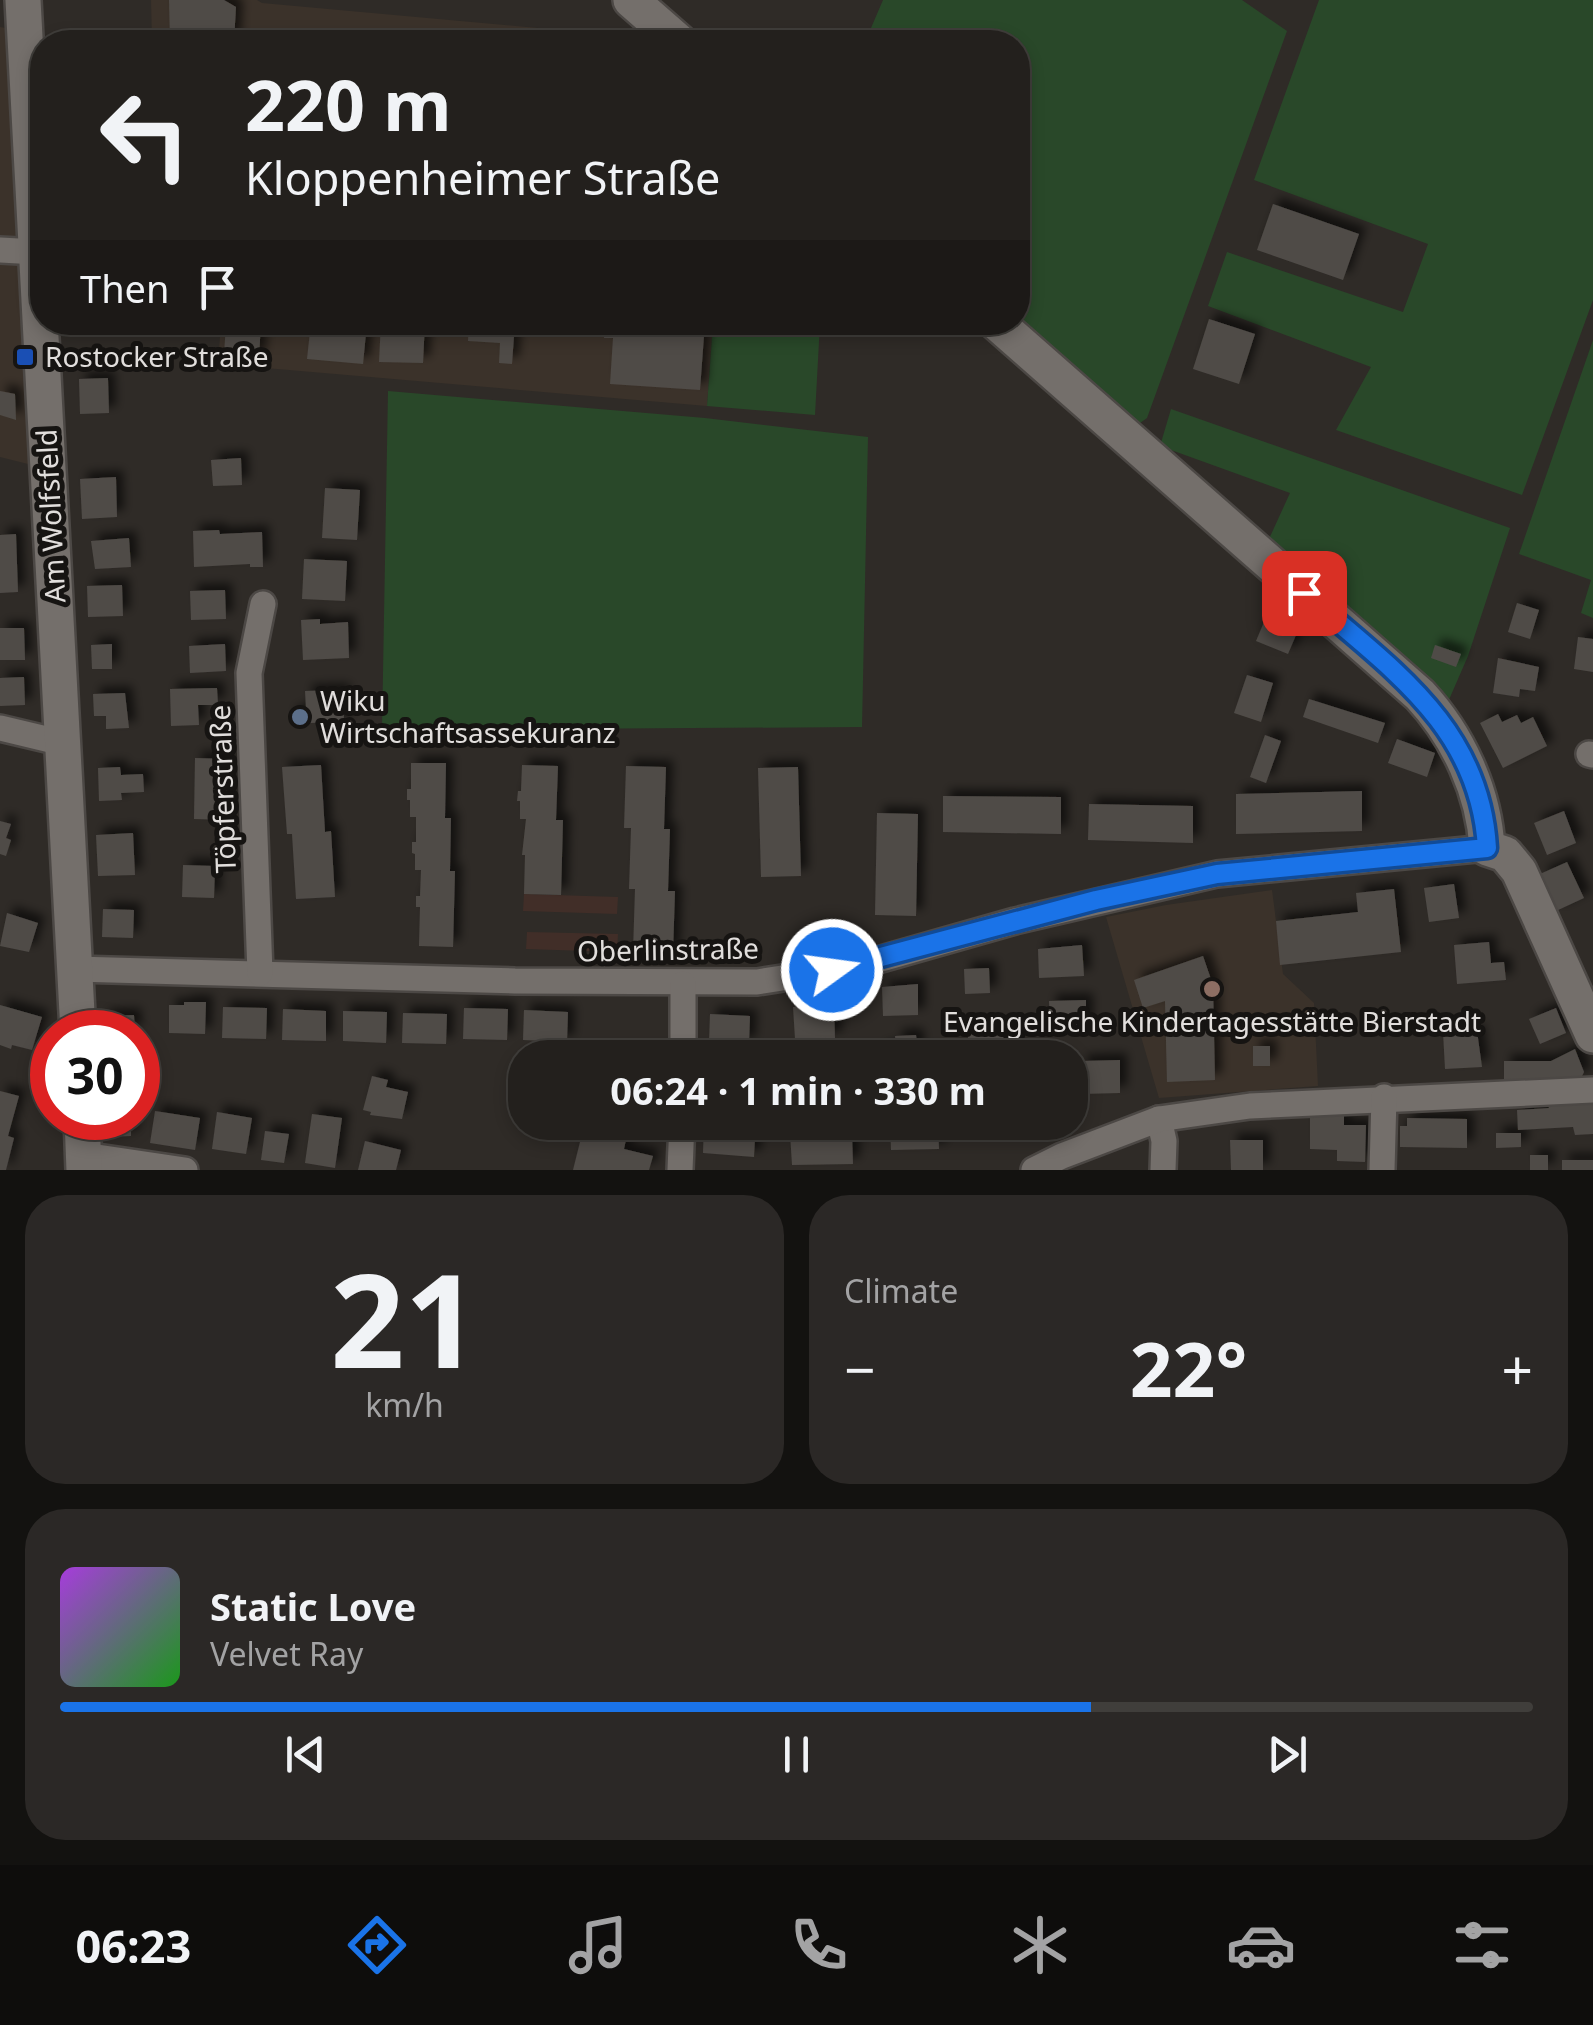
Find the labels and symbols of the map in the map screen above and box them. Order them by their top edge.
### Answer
place label: Rostocker Straße [45,337,269,375]
marker: Rostocker Straße [14,346,36,368]
street label: Am Wolfsfeld [26,428,74,604]
pin [1262,551,1347,636]
place label: Wiku Wirtschaftsassekuranz [320,681,616,751]
street label: Töpferstraße [200,704,244,874]
marker: Wiku Wirtschaftsassekuranz [289,706,311,728]
position arrow [780,918,884,1022]
street label: Oberlinstraße [577,928,759,970]
marker: Evangelische Kindertagesstätte Bierstadt [1201,978,1223,1000]
place label: Evangelische Kindertagesstätte Bierstadt [943,1002,1481,1040]
speed limit sign: 30 [30,1010,160,1140]

